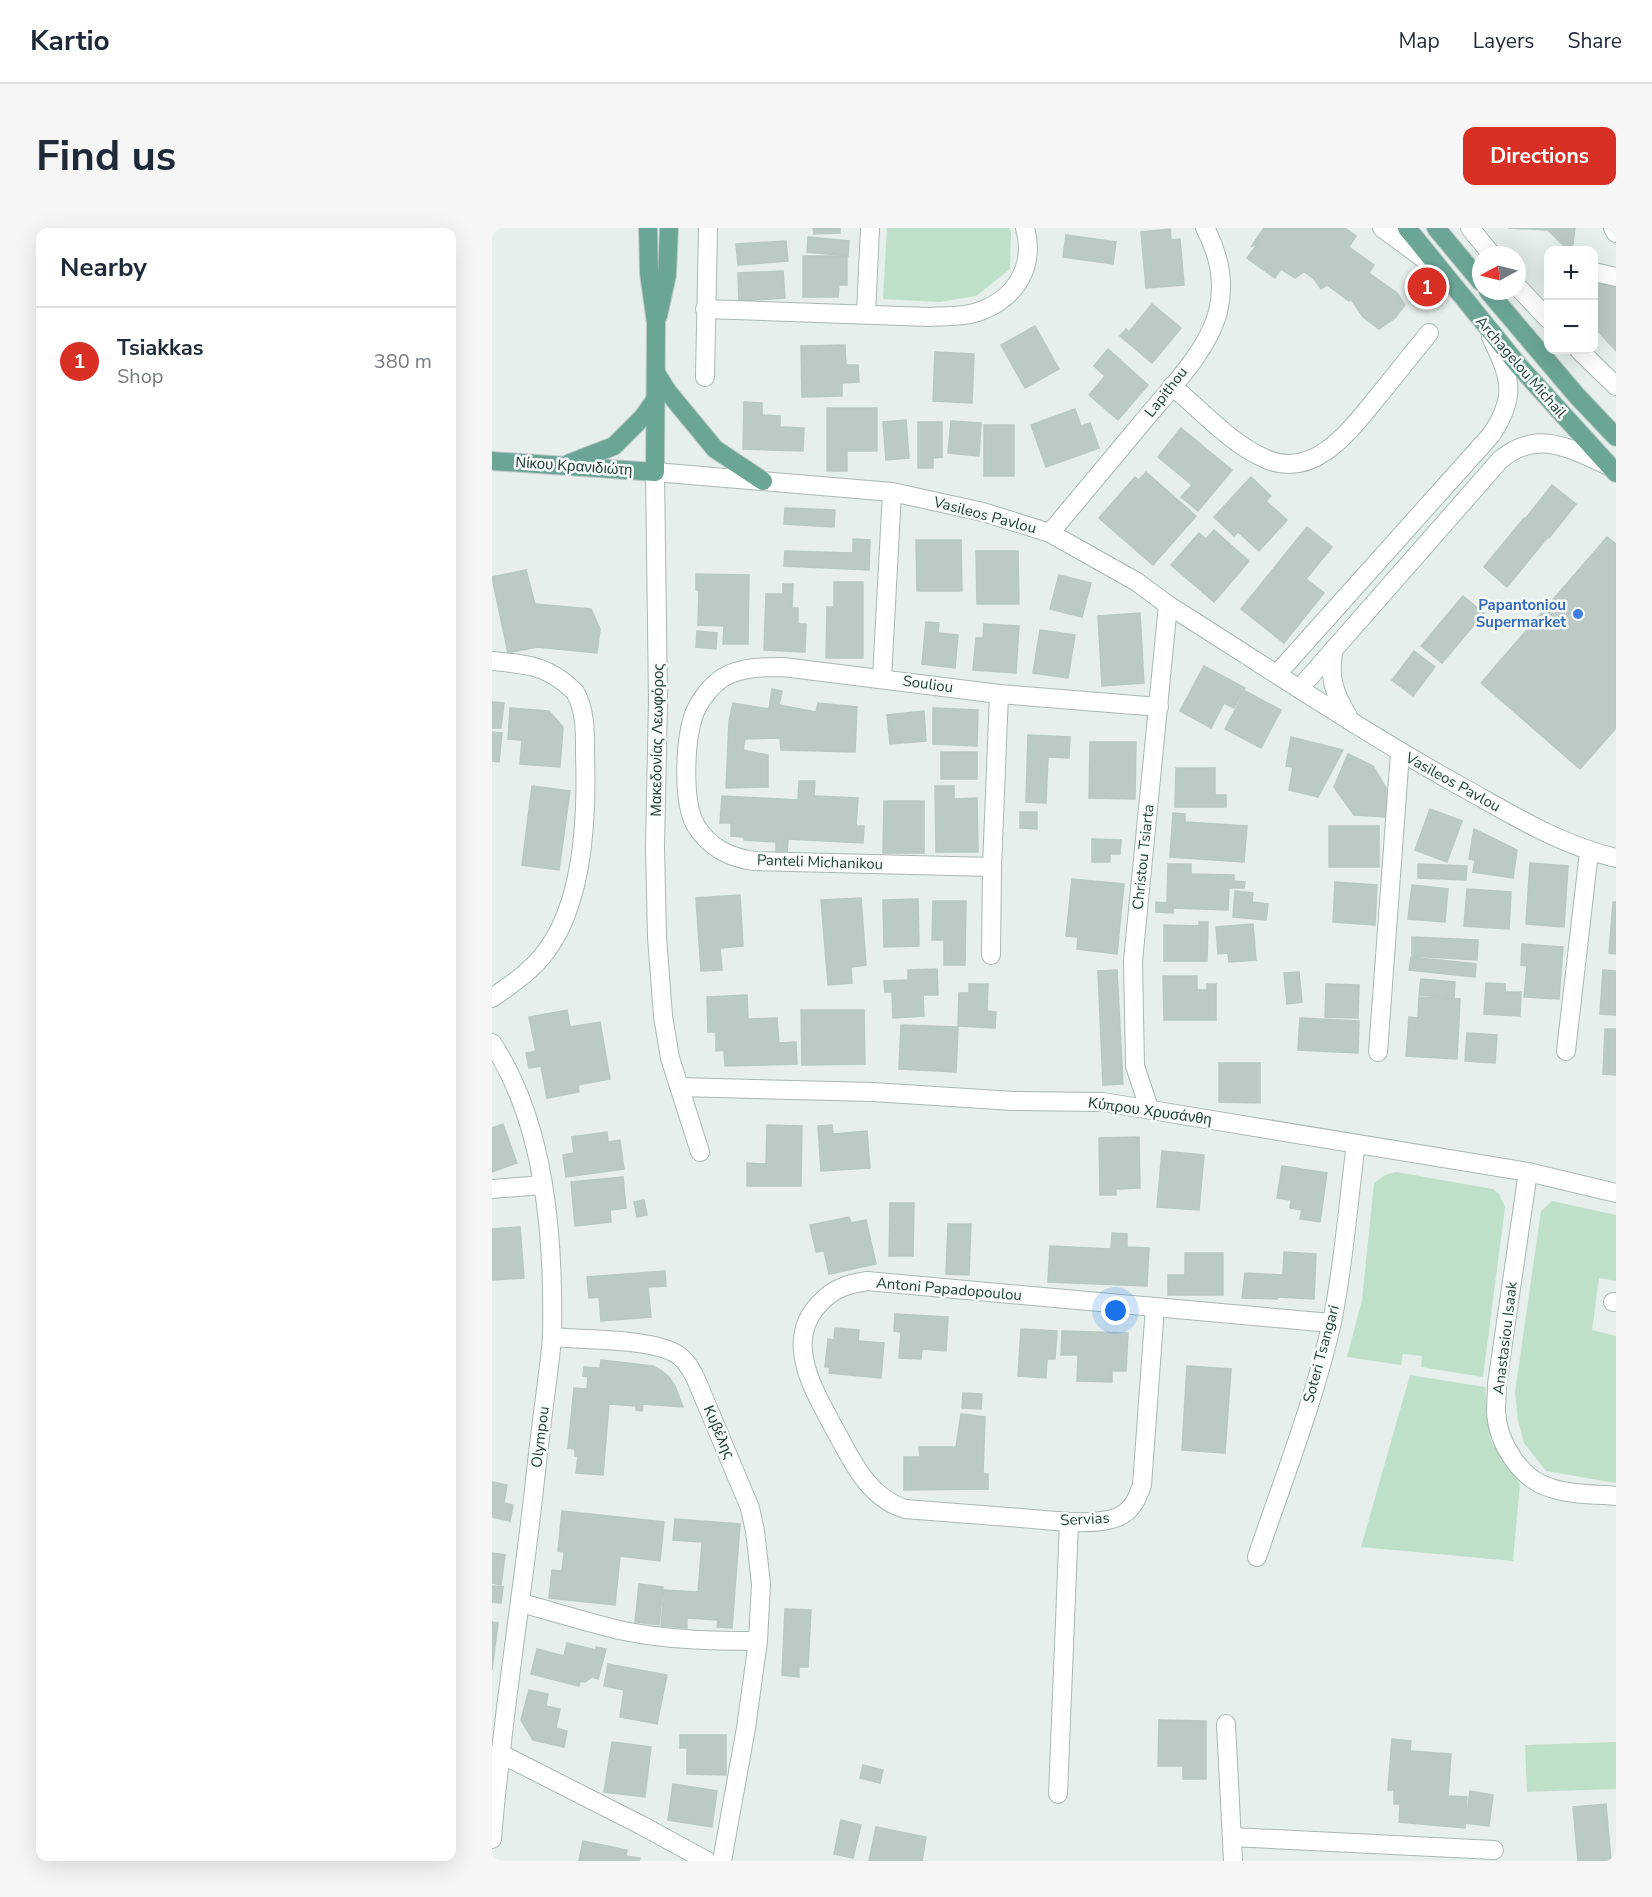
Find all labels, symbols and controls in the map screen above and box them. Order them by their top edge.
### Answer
text: Kartio [30,22,110,60]
text: Map [1398,27,1440,55]
text: Layers [1473,27,1534,55]
text: Share [1567,27,1622,55]
button: Directions [1463,127,1616,185]
text: Find us [36,128,176,185]
north arrow [1472,246,1526,300]
map controls [1544,246,1598,354]
button: + [1544,246,1598,300]
text: Nearby [60,250,147,285]
pin: 1 [1408,264,1446,310]
button: − [1544,300,1598,354]
street label: Archagelou Michail [1471,312,1571,423]
text: Tsiakkas [117,333,204,363]
text: 1 [74,348,86,375]
text: 380 m [374,348,432,375]
text: Shop [117,363,163,390]
street label: Lapithou [1140,363,1192,421]
street label: Νίκου Κρανιδιώτη [515,452,633,480]
street label: Vasileos Pavlou [930,491,1039,538]
place label: Papantoniou Supermarket [1476,595,1566,632]
marker: Papantoniou Supermarket [1571,607,1585,621]
street label: Μακεδονίας Λεωφόρος [646,663,668,817]
street label: Souliou [902,671,954,697]
street label: Vasileos Pavlou [1401,747,1504,816]
street label: Christou Tsiarta [1128,803,1158,911]
street label: Panteli Michanikou [757,850,883,874]
street label: Κύπρου Χρυσάνθη [1087,1092,1213,1130]
street label: Antoni Papadopoulou [875,1273,1023,1305]
street label: Anastasiou Isaak [1488,1280,1522,1396]
your location [1101,1296,1130,1325]
street label: Soteri Tsangari [1298,1303,1344,1405]
street label: Κυβέλης [699,1402,739,1462]
street label: Olympou [526,1405,554,1469]
street label: Servias [1060,1508,1110,1530]

